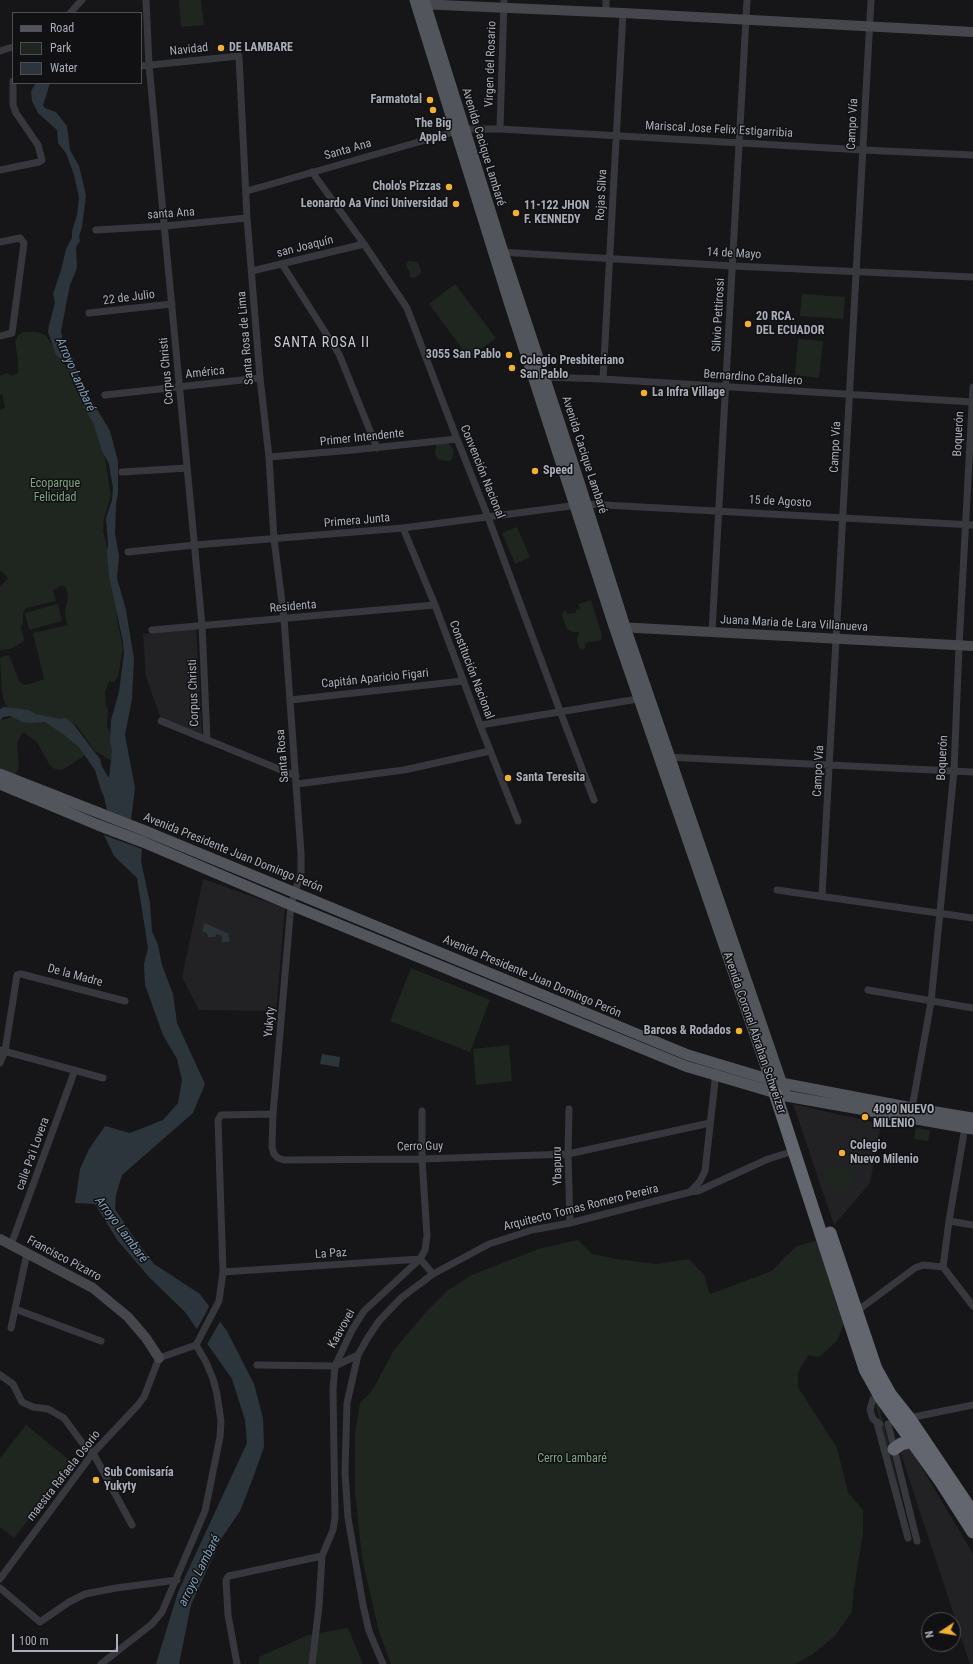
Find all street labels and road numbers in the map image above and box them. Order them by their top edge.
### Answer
street label: Virgen del Rosario [482,21,500,107]
street label: Navidad [169,41,209,59]
street label: Avenida Cacique Lambaré [458,86,508,208]
street label: Campo Vía [844,98,862,150]
street label: Mariscal Jose Felix Estigarribia [645,119,793,141]
street label: Santa Ana [323,136,373,164]
street label: Rojas Silva [593,169,611,221]
street label: santa Ana [147,205,195,223]
street label: san Joaquín [275,233,335,261]
street label: 14 de Mayo [706,245,762,263]
street label: Silvio Pettirossi [710,278,728,352]
street label: 22 de Julio [102,288,156,308]
street label: Santa Rosa de Lima [235,291,257,385]
street label: Corpus Christi [157,337,177,405]
street label: América [185,364,225,382]
street label: Bernardino Caballero [703,367,803,389]
street label: Avenida Cacique Lambaré [558,394,610,516]
street label: Boquerón [951,411,967,457]
street label: Campo Vía [827,421,845,473]
street label: Convención Nacional [457,423,507,521]
street label: Primer Intendente [319,426,405,450]
street label: 15 de Agosto [748,493,812,511]
street label: Primera Junta [323,511,391,531]
street label: Residenta [269,598,317,616]
street label: Juana Maria de Lara Villanueva [720,613,868,635]
street label: Constitución Nacional [446,619,496,721]
street label: Corpus Christi [186,659,202,727]
street label: Capitán Aparicio Figari [321,666,429,692]
street label: Santa Rosa [273,729,293,783]
street label: Boquerón [935,735,951,781]
street label: Campo Vía [810,745,828,797]
street label: Avenida Presidente Juan Domingo Perón [141,810,325,896]
street label: Avenida Presidente Juan Domingo Perón [441,933,623,1021]
street label: Avenida Coronel Abrahan Schweizer [720,950,788,1116]
street label: De la Madre [46,962,104,990]
street label: Yukyty [261,1006,279,1038]
street label: calle Pa'i Lovera [13,1116,53,1192]
street label: Cerro Guy [397,1139,443,1155]
street label: Ybapuru [550,1146,566,1186]
street label: Arquitecto Tomas Romero Pereira [502,1182,660,1234]
street label: Francisco Pizarro [24,1233,104,1285]
street label: La Paz [315,1246,347,1262]
street label: Kaavovei [325,1307,359,1351]
street label: maestra Rafaela Osorio [24,1428,104,1524]

